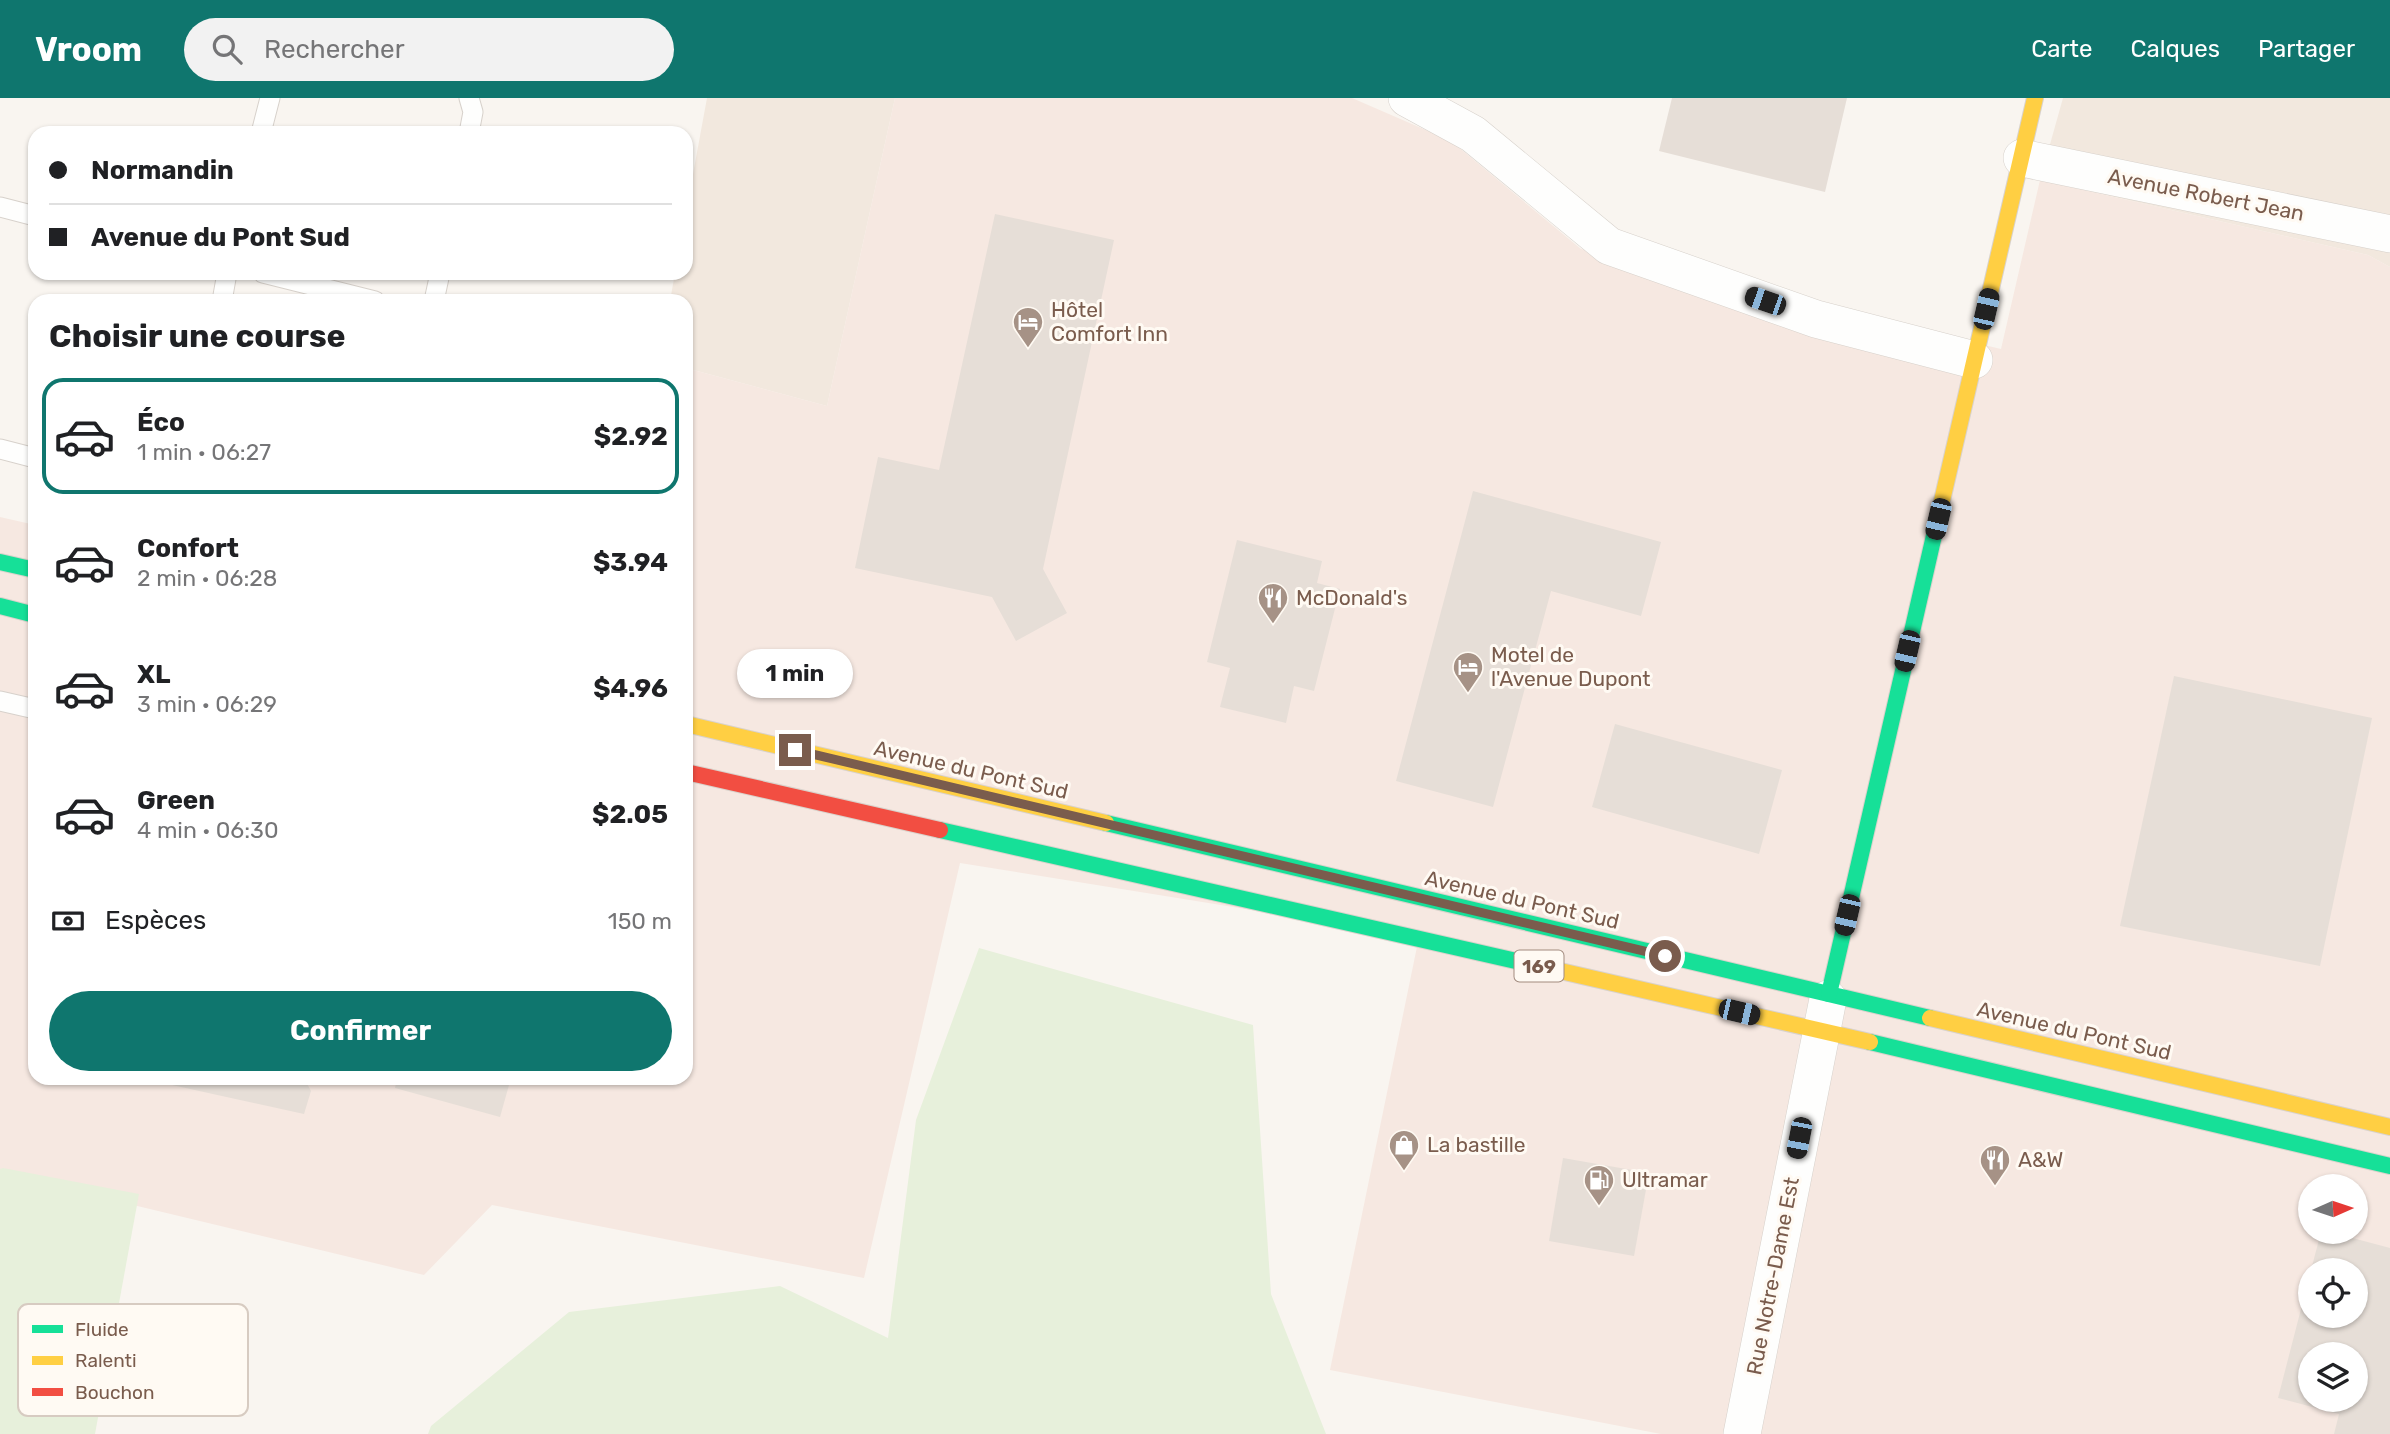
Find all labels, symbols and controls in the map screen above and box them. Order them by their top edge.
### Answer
search box [184,18,674,81]
text: Vroom [35,30,142,69]
icon: search [208,30,246,68]
text: Rechercher [264,34,405,65]
text: Carte [2031,35,2092,63]
text: Calques [2130,35,2220,63]
text: Partager [2258,35,2355,63]
text: Normandin [91,155,234,186]
street label: Avenue Robert Jean [2106,163,2306,226]
text: Avenue du Pont Sud [91,222,350,253]
car [1742,284,1789,318]
car [1972,286,2001,332]
place label: Hôtel Comfort Inn [1051,297,1168,346]
hotel icon: Hôtel Comfort Inn [1011,305,1045,349]
text: Choisir une course [49,317,346,355]
icon: car [53,405,116,468]
text: Éco [137,407,185,438]
text: $2.92 [594,421,668,452]
text: 1 min · 06:27 [137,438,271,466]
car [1924,496,1953,542]
icon: car [53,531,116,594]
text: Confort [137,533,239,564]
text: $3.94 [593,547,668,578]
text: 2 min · 06:28 [137,564,277,592]
restaurant icon: McDonald's [1256,581,1290,625]
place label: McDonald's [1296,585,1408,610]
car [1893,628,1922,674]
place label: Motel de l'Avenue Dupont [1491,642,1650,691]
callout: 1 min [737,648,853,698]
hotel icon: Motel de l'Avenue Dupont [1451,650,1485,694]
icon: car [53,657,116,720]
text: XL [137,659,170,690]
text: 1 min [766,659,824,687]
text: $4.96 [593,673,668,704]
text: 3 min · 06:29 [137,690,277,718]
route end [779,734,811,766]
street label: Avenue du Pont Sud [872,735,1071,804]
icon: car [53,783,116,846]
text: Green [137,785,215,816]
text: $2.05 [592,799,668,830]
text: 4 min · 06:30 [137,816,279,844]
street label: Avenue du Pont Sud [1423,865,1622,934]
car [1833,892,1862,938]
icon: cash [49,902,87,940]
text: Espèces [105,905,206,936]
text: 150 m [608,907,672,935]
route start [1649,940,1681,972]
road number: 169 [1514,950,1564,982]
button: Confirmer [49,991,672,1071]
street label: Avenue du Pont Sud [1975,996,2174,1065]
car [1717,997,1762,1027]
car [1785,1115,1814,1161]
shop icon: La bastille [1387,1128,1421,1172]
place label: La bastille [1427,1132,1526,1157]
restaurant icon: A&W [1978,1143,2012,1187]
place label: A&W [2018,1147,2063,1172]
fuel station icon: Ultramar [1582,1163,1616,1207]
place label: Ultramar [1622,1167,1708,1192]
north arrow [2298,1174,2368,1244]
map controls [2298,1174,2368,1412]
street label: Rue Notre-Dame Est [1741,1175,1804,1377]
button: locate [2298,1258,2368,1328]
legend [18,1304,248,1416]
text: Fluide [75,1318,129,1341]
button: layers [2298,1342,2368,1412]
text: Ralenti [75,1349,137,1372]
text: Bouchon [75,1381,155,1404]

